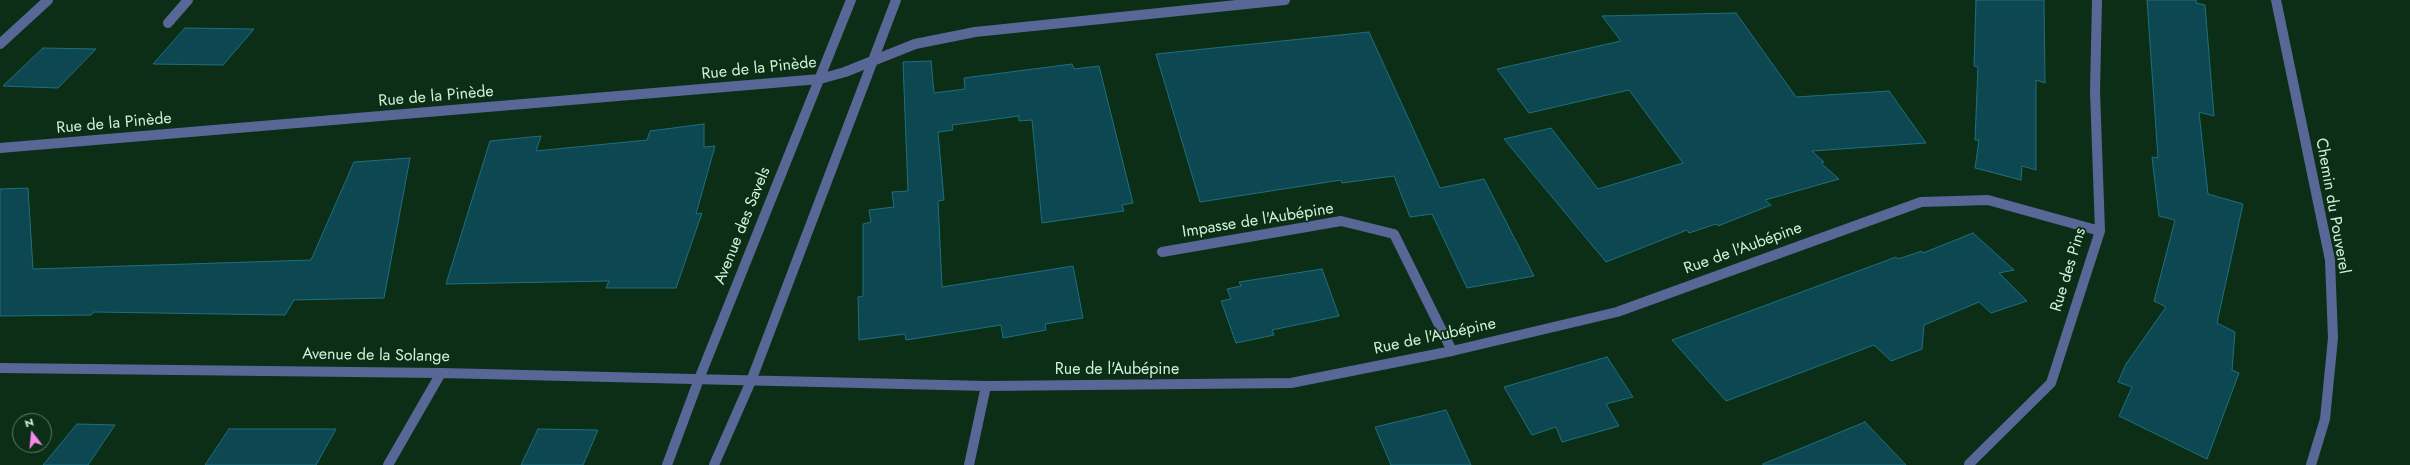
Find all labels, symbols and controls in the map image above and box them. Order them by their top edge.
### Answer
street label: Rue de la Pinède [700,53,818,85]
street label: Rue de la Pinède [378,82,494,112]
street label: Rue de la Pinède [56,109,172,139]
street label: Chemin du Pouverel [2311,137,2353,275]
street label: Avenue des Savels [711,165,775,287]
street label: Impasse de l'Aubépine [1181,200,1335,242]
street label: Rue de l'Aubépine [1681,219,1805,279]
street label: Rue des Pins [2047,226,2091,314]
street label: Rue de l'Aubépine [1372,315,1498,359]
street label: Avenue de la Solange [302,345,450,367]
street label: Rue de l'Aubépine [1055,360,1179,380]
north arrow [12,413,52,453]
text: N [23,414,35,431]

